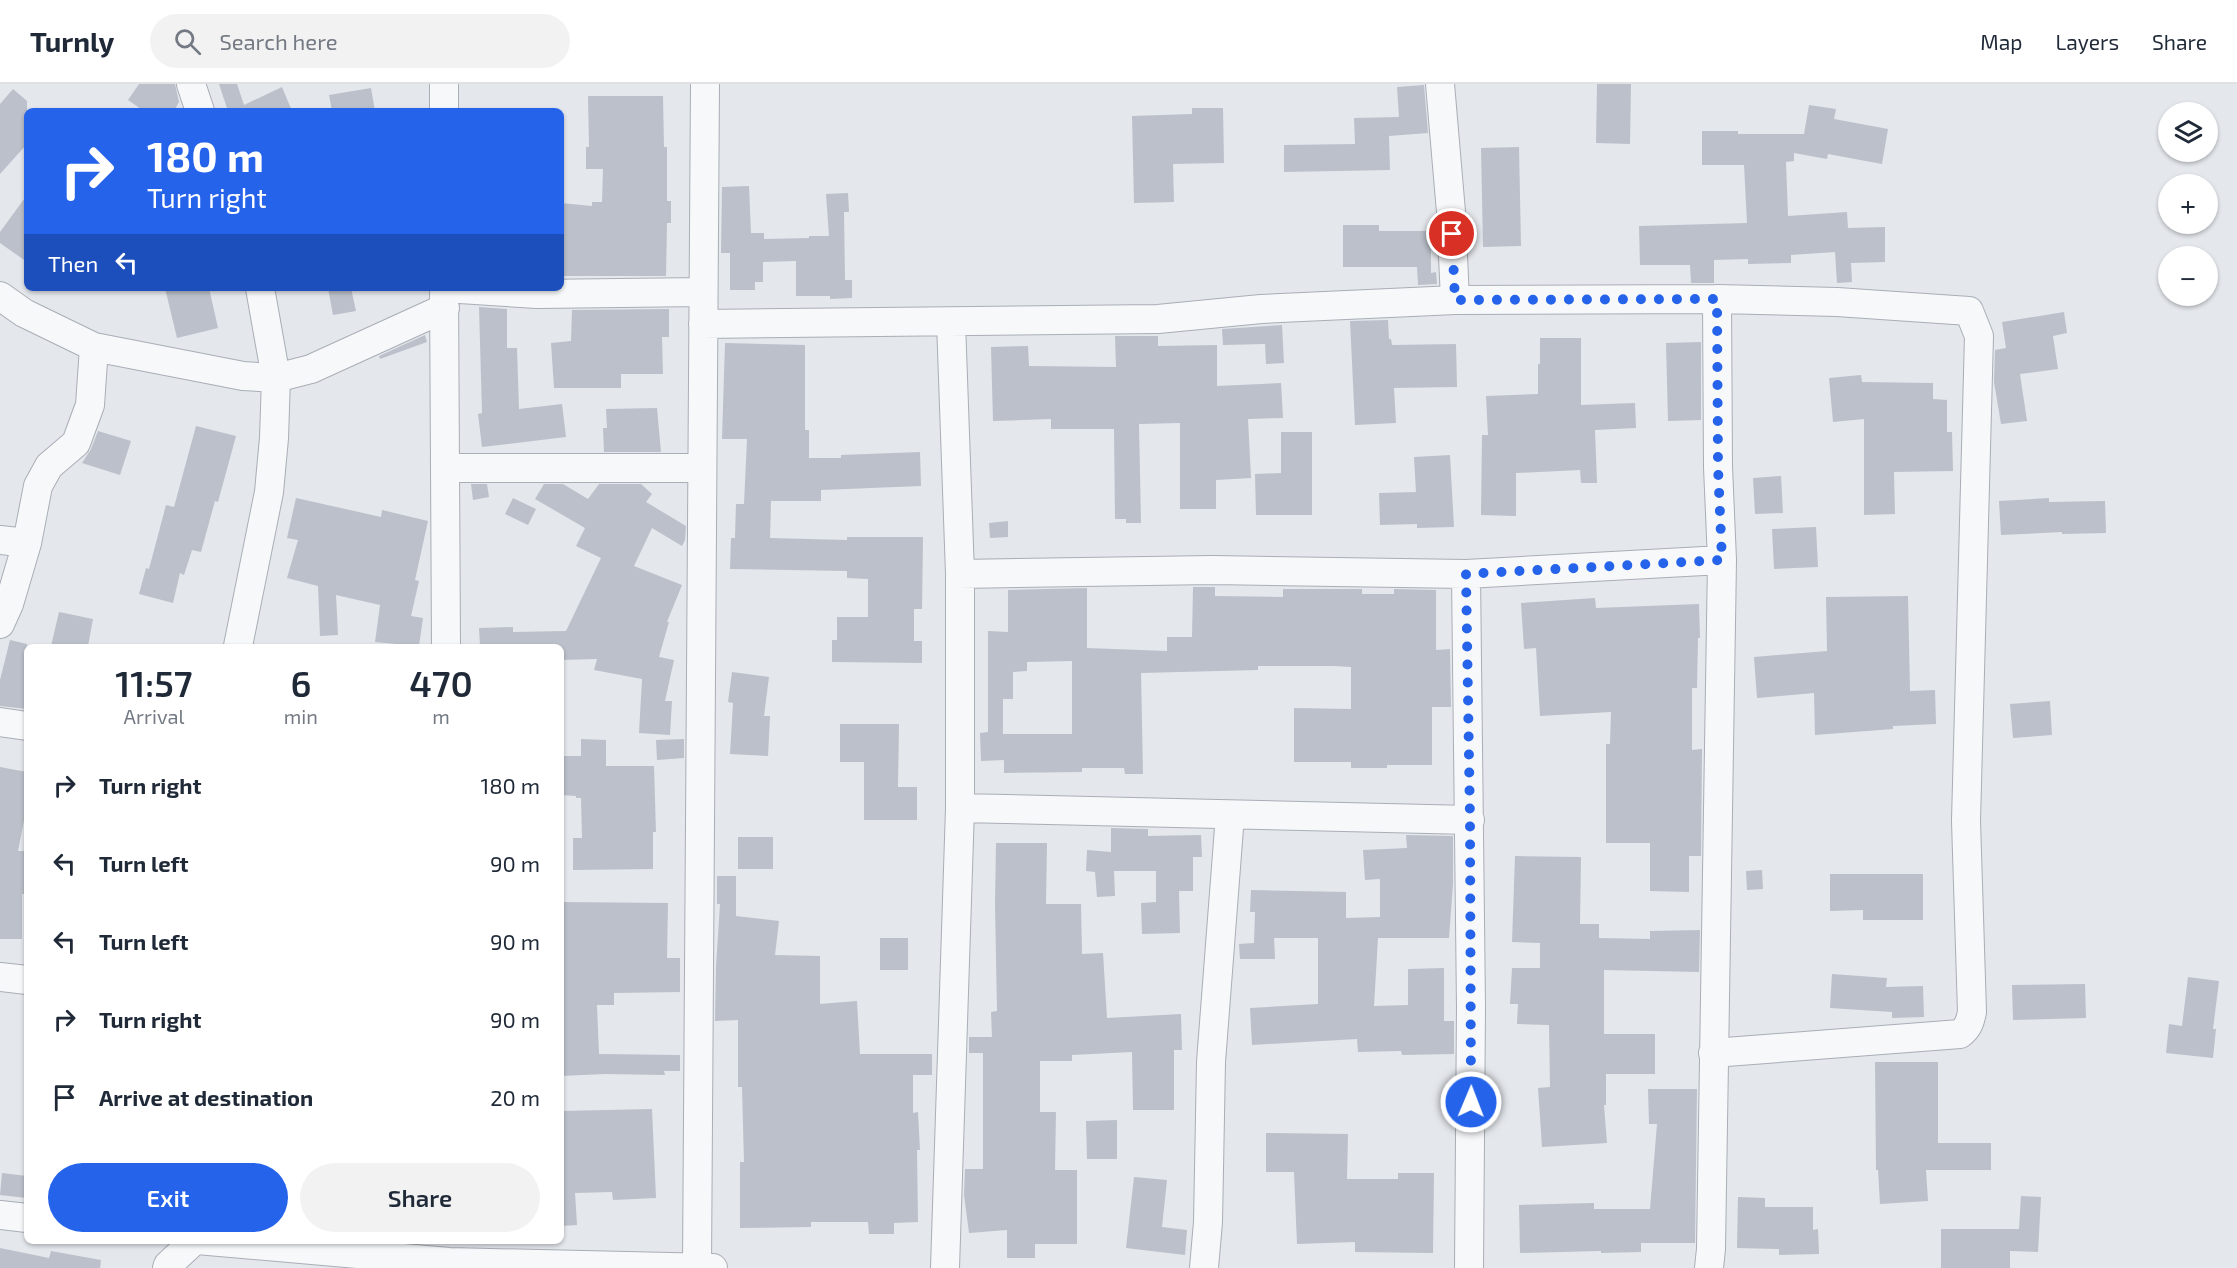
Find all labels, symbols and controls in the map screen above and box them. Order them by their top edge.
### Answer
search box [150,14,570,68]
text: Turnly [30,24,114,58]
icon: search [171,25,204,58]
text: Search here [219,28,338,54]
text: Map [1980,29,2022,54]
text: Layers [2055,29,2119,54]
text: Share [2152,29,2207,54]
map controls [2158,102,2218,306]
button: layers [2158,102,2218,162]
text: 180 m [147,130,264,180]
icon: right [48,132,126,210]
button: + [2158,174,2218,234]
text: Turn right [147,181,267,213]
pin [1426,208,1477,259]
icon: arrive [1435,217,1468,250]
icon: left [110,246,143,279]
button: − [2158,246,2218,306]
text: Then [48,250,98,276]
text: 11:57 [115,661,193,704]
text: 6 [290,661,311,704]
text: 470 [409,661,473,704]
text: Arrival [123,704,184,728]
text: min [284,704,318,728]
text: m [432,704,450,728]
icon: right [48,769,81,802]
text: Turn right [99,772,201,798]
text: 180 m [480,772,540,798]
icon: left [48,847,81,880]
text: Turn left [99,850,188,876]
text: 90 m [490,850,540,876]
icon: left [48,925,81,958]
text: Turn left [99,928,188,954]
text: 90 m [490,928,540,954]
icon: right [48,1003,81,1036]
text: Turn right [99,1006,201,1032]
text: 90 m [490,1006,540,1032]
position arrow [1439,1070,1503,1134]
icon: arrive [48,1081,81,1114]
text: Arrive at destination [99,1084,313,1110]
text: 20 m [490,1084,540,1110]
button: Exit [48,1163,288,1232]
button: Share [300,1163,540,1232]

